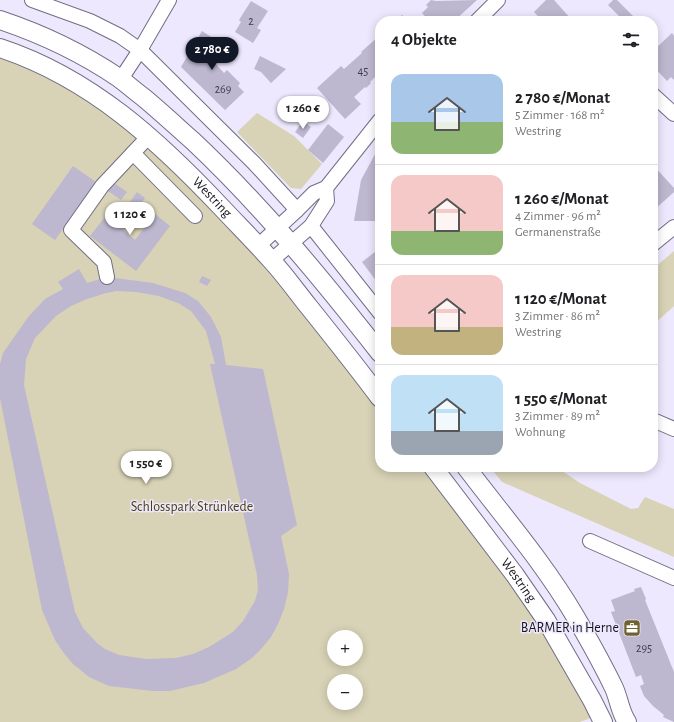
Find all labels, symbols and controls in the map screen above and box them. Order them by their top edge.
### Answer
house number: 2 [248,15,254,27]
icon: filters [620,29,642,51]
text: 4 Objekte [391,31,457,48]
pin: 2 780 € [175,37,249,71]
text: 2 780 € [195,43,229,56]
house number: 45 [358,65,368,77]
house number: 269 [215,83,232,95]
text: 2 780 €/Monat [515,89,610,106]
icon: home [423,90,471,138]
pin: 1 260 € [266,96,340,130]
text: 1 260 € [286,102,320,115]
text: 5 Zimmer · 168 m² [515,109,605,122]
text: Westring [515,125,561,138]
street label: Westring [190,175,234,220]
text: 1 260 €/Monat [515,190,609,207]
icon: home [423,191,471,239]
pin: 1 120 € [93,202,167,236]
text: 1 120 € [114,208,146,221]
text: 4 Zimmer · 96 m² [515,210,601,223]
text: Germanenstraße [515,226,601,239]
text: 1 120 €/Monat [515,290,607,307]
icon: home [423,291,471,339]
text: 3 Zimmer · 86 m² [515,310,600,323]
text: Westring [515,326,561,339]
text: 1 550 €/Monat [515,390,607,407]
icon: home [423,391,471,439]
text: 3 Zimmer · 89 m² [515,410,600,423]
text: Wohnung [515,426,565,439]
pin: 1 550 € [109,451,183,485]
text: 1 550 € [130,457,162,470]
park label: Schlosspark Strünkede [131,500,253,514]
street label: Westring [498,556,539,605]
office icon: BARMER in Herne [622,618,642,638]
place label: BARMER in Herne [521,621,619,635]
map controls [327,630,363,710]
button: + [327,630,363,666]
house number: 295 [636,642,652,654]
button: − [327,674,363,710]

